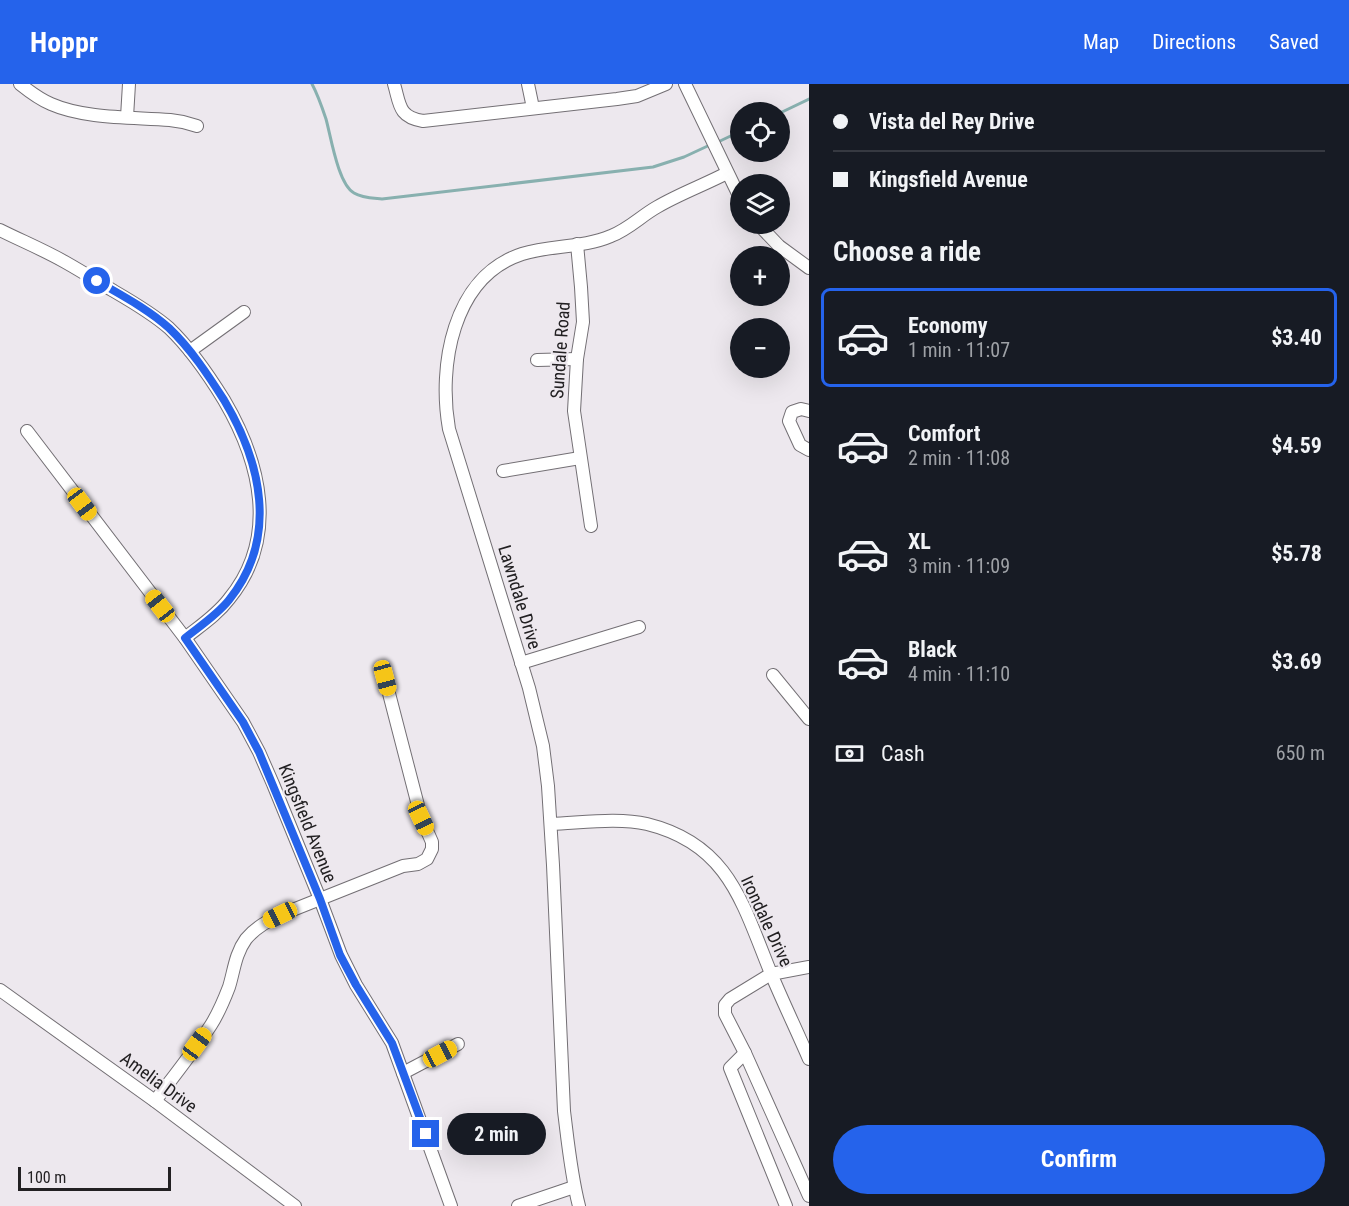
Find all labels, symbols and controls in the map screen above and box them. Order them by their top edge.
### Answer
text: Hoppr [30,26,98,59]
text: Map [1083,30,1119,54]
text: Directions [1152,30,1236,54]
text: Saved [1269,30,1319,54]
map controls [730,102,790,378]
button: locate [730,102,790,162]
text: Vista del Rey Drive [869,109,1034,134]
text: Kingsfield Avenue [869,167,1028,192]
button: layers [730,174,790,234]
text: Choose a ride [833,236,981,268]
button: + [730,246,790,306]
route start [83,267,110,294]
street label: Sundale Road [546,301,574,399]
icon: car [836,311,890,365]
text: Economy [908,313,988,338]
button: − [730,318,790,378]
text: $3.40 [1271,325,1322,350]
text: 1 min · 11:07 [908,338,1010,362]
icon: car [836,419,890,473]
text: Comfort [908,421,981,446]
text: $4.59 [1271,433,1322,458]
text: 2 min · 11:08 [908,446,1010,470]
car [64,484,100,524]
icon: car [836,527,890,581]
text: XL [908,529,931,554]
text: $5.78 [1271,541,1322,566]
street label: Lawndale Drive [494,542,546,652]
text: 3 min · 11:09 [908,554,1010,578]
car [142,586,178,626]
icon: car [836,635,890,689]
text: Black [908,637,957,662]
text: $3.69 [1271,649,1322,674]
car [372,658,398,698]
text: 4 min · 11:10 [908,662,1010,686]
icon: cash [833,737,866,770]
text: Cash [881,741,925,766]
text: 650 m [1276,741,1325,765]
street label: Kingsfield Avenue [275,761,341,885]
car [405,798,437,838]
street label: Irondale Drive [737,872,797,970]
car [260,899,300,931]
car [179,1024,215,1064]
car [420,1038,460,1070]
street label: Amelia Drive [117,1047,201,1117]
callout: 2 min [447,1113,546,1155]
route end [412,1120,439,1147]
text: 2 min [474,1122,519,1146]
button: Confirm [833,1125,1325,1194]
scale bar [18,1164,171,1192]
text: 100 m [27,1168,66,1187]

